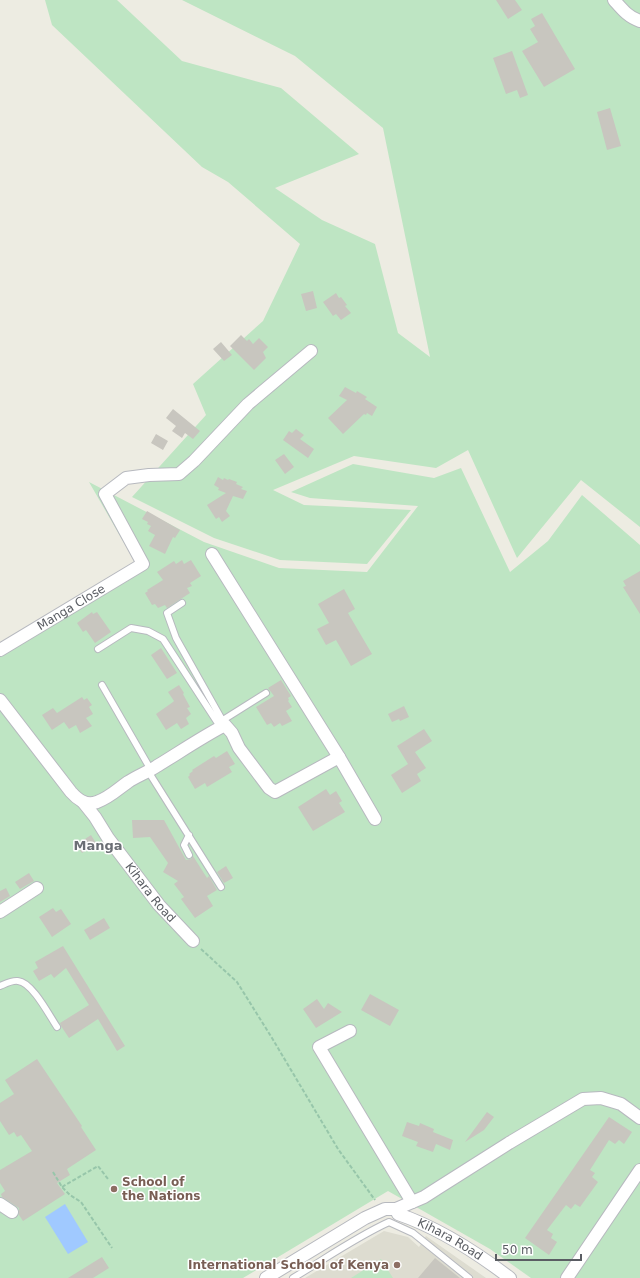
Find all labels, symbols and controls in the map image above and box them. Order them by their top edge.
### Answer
street label: Manga Close [35,581,108,633]
district label: Manga [73,838,123,853]
street label: Kihara Road [122,860,179,925]
place label: School of the Nations [122,1175,201,1203]
marker: School of the Nations [109,1184,119,1194]
street label: Kihara Road [415,1215,485,1263]
scale bar [496,1236,581,1262]
text: 50 m [502,1243,533,1257]
place label: International School of Kenya [188,1258,389,1272]
marker: International School of Kenya [392,1260,402,1270]

